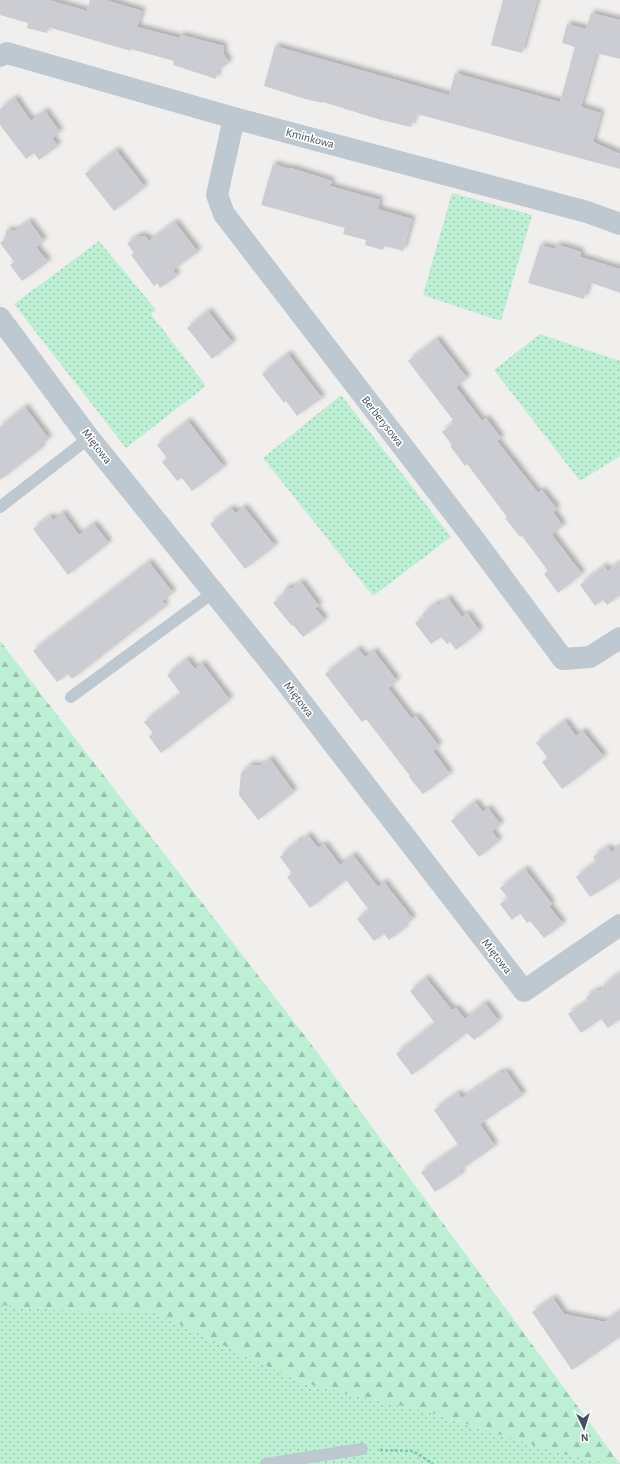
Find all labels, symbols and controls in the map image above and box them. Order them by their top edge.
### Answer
street label: Kminkowa [284,126,336,150]
street label: Berberysowa [359,394,407,449]
street label: Miętowa [80,426,115,466]
street label: Miętowa [282,679,317,719]
street label: Miętowa [480,936,515,976]
north arrow [564,1408,604,1448]
text: N [580,1432,589,1443]

